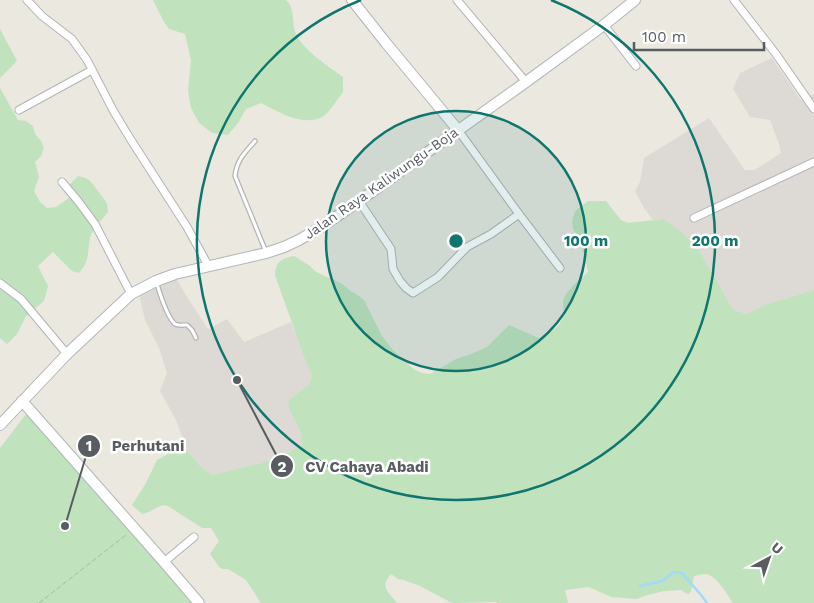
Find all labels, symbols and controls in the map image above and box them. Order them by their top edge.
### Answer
scale bar [634,20,764,52]
text: 100 m [642,28,686,46]
street label: Jalan Raya Kaliwungu-Boja [301,124,461,242]
centre of rings [447,232,465,250]
text: 100 m [564,232,608,250]
text: 200 m [692,232,738,250]
callout: Perhutani [77,431,195,461]
text: 1 [86,437,92,455]
text: Perhutani [112,437,184,455]
callout: CV Cahaya Abadi [270,451,439,481]
text: 2 [278,458,287,476]
text: CV Cahaya Abadi [305,458,429,476]
north arrow [744,533,794,583]
text: U [768,539,786,557]

